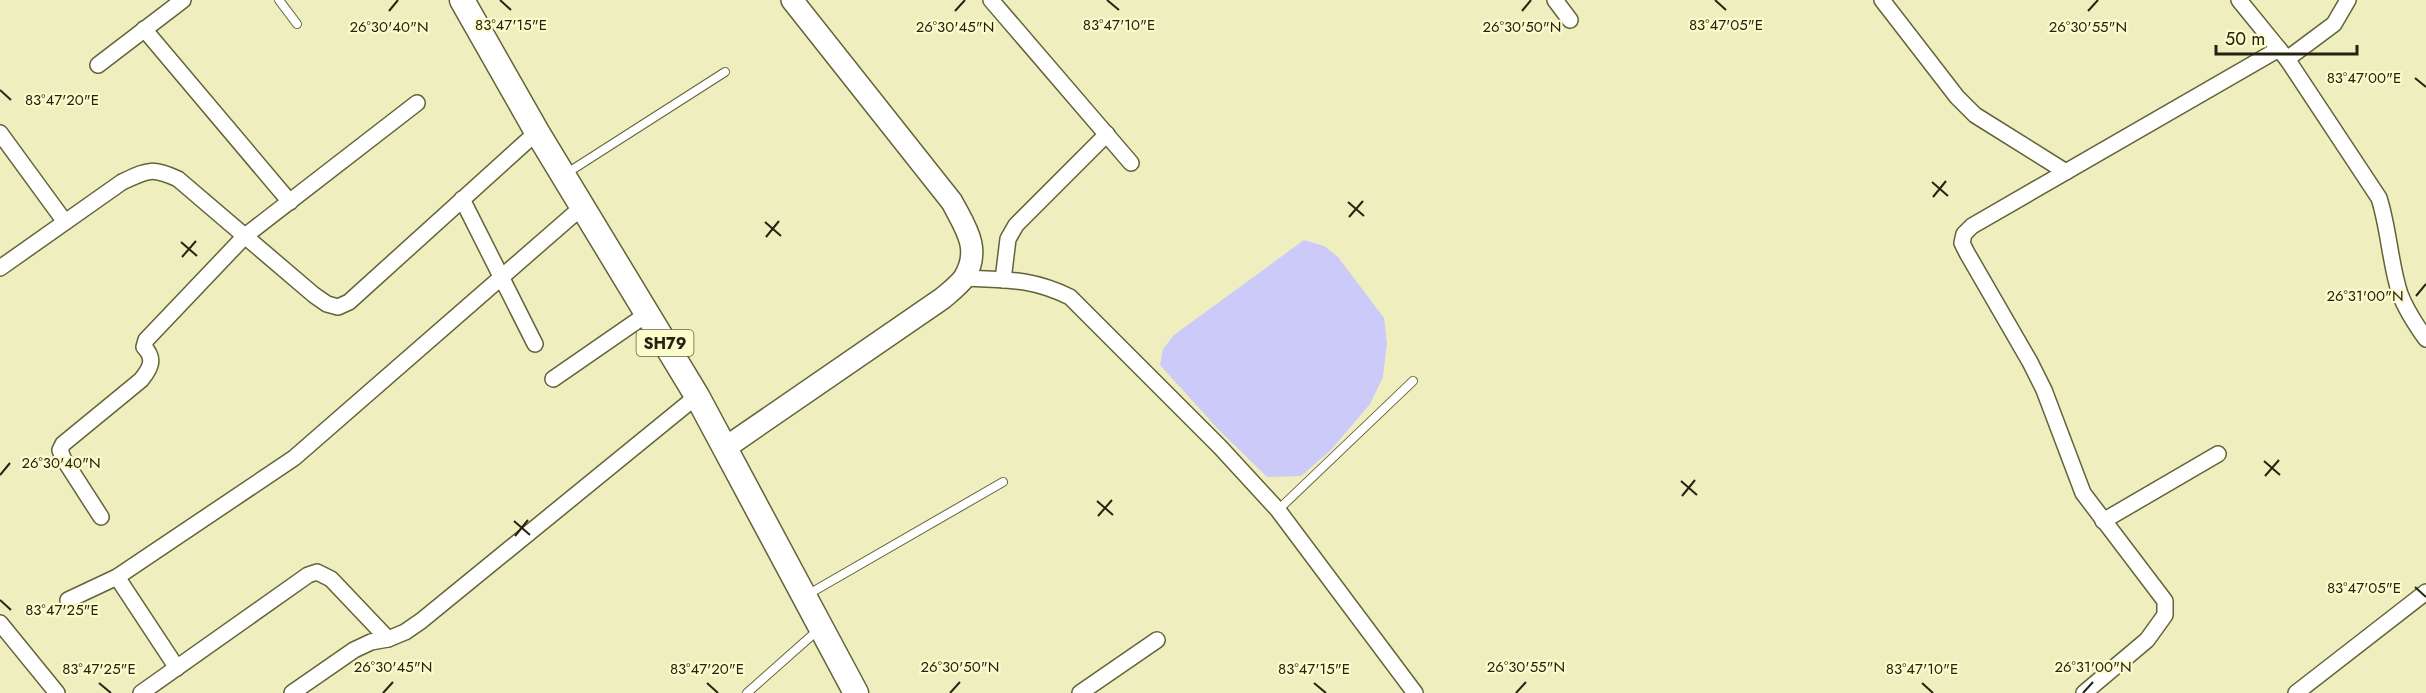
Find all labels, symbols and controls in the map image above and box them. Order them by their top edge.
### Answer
text: 83°47'15"E [475,14,547,36]
text: 83°47'10"E [1083,14,1155,36]
text: 83°47'05"E [1689,14,1763,36]
text: 26°30'40"N [349,16,429,38]
text: 26°30'45"N [916,16,994,38]
text: 26°30'50"N [1483,16,1561,38]
text: 26°30'55"N [2049,16,2127,38]
scale bar [2216,18,2357,56]
text: 50 m [2225,26,2265,52]
text: 83°47'00"E [2327,67,2401,89]
text: 83°47'20"E [25,89,99,111]
text: 26°31'00"N [2326,285,2404,307]
road number: SH79 [636,330,694,356]
text: 26°30'40"N [21,452,101,474]
text: 83°47'05"E [2327,577,2401,599]
text: 83°47'25"E [25,599,99,621]
text: 26°30'45"N [354,656,432,678]
text: 26°30'50"N [921,656,999,678]
text: 26°30'55"N [1487,656,1565,678]
text: 26°31'00"N [2054,656,2132,678]
text: 83°47'25"E [62,658,136,680]
text: 83°47'20"E [670,658,744,680]
text: 83°47'15"E [1278,658,1350,680]
text: 83°47'10"E [1886,658,1958,680]

